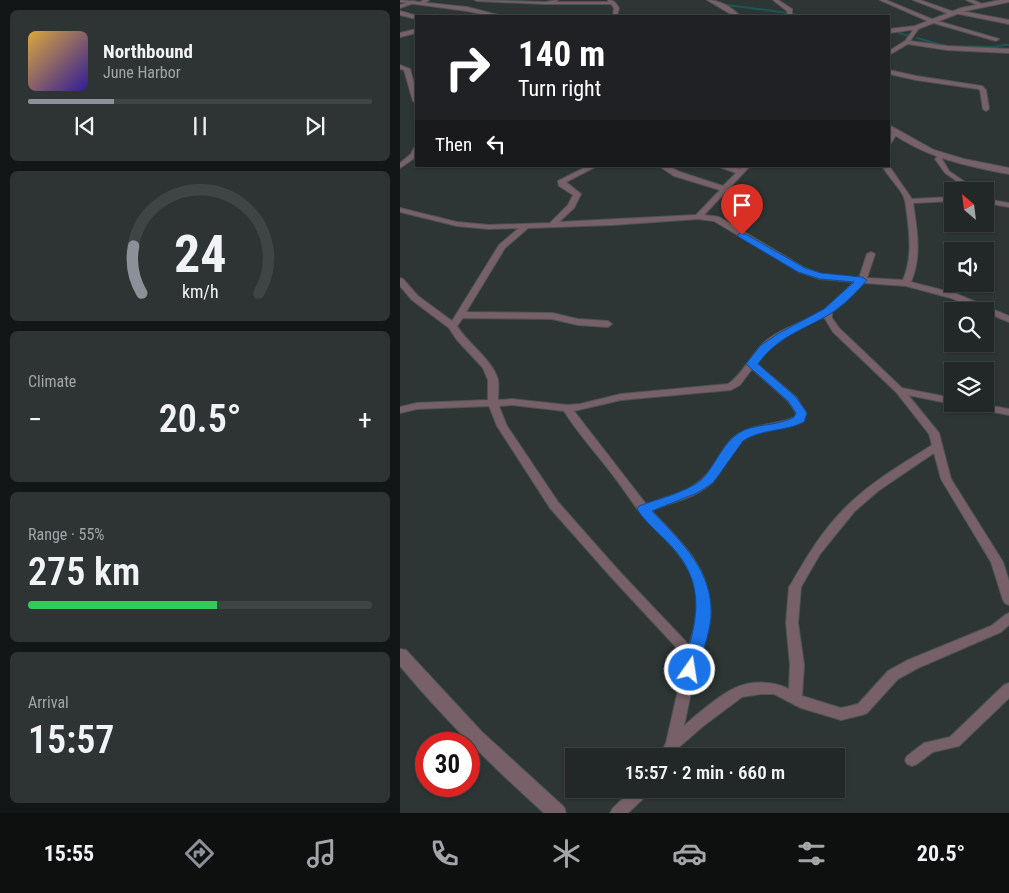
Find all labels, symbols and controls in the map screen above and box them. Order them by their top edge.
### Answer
text: 140 m [518,34,605,75]
icon: right [435,35,500,100]
text: Northbound [103,40,193,63]
text: June Harbor [103,63,181,82]
text: Turn right [518,76,601,101]
icon: previous [71,112,99,140]
icon: pause [186,112,214,140]
icon: next [301,112,329,140]
icon: left [482,130,510,158]
text: Then [435,133,472,156]
north arrow [944,182,994,232]
map controls [944,182,994,412]
pin [721,184,763,235]
icon: arrive [728,191,756,219]
text: 24 [174,224,226,285]
button: sound [944,242,994,292]
text: km/h [182,281,218,302]
button: search [944,302,994,352]
button: layers [944,362,994,412]
text: Climate [28,372,76,391]
text: 20.5° [159,397,241,441]
text: − [28,403,42,436]
text: + [358,403,372,436]
text: Range · 55% [28,525,104,544]
text: 275 km [28,550,140,594]
position arrow [663,643,715,695]
text: Arrival [28,693,69,712]
text: 15:57 [28,718,114,762]
speed limit sign: 30 [415,732,480,797]
text: 15:57 · 2 min · 660 m [625,761,785,784]
icon: directions [182,836,217,871]
icon: music [304,836,339,871]
icon: phone [427,836,462,871]
icon: climate [549,836,584,871]
icon: car [672,836,707,871]
icon: filters [794,836,829,871]
text: 15:55 [44,841,94,866]
text: 20.5° [917,841,965,866]

